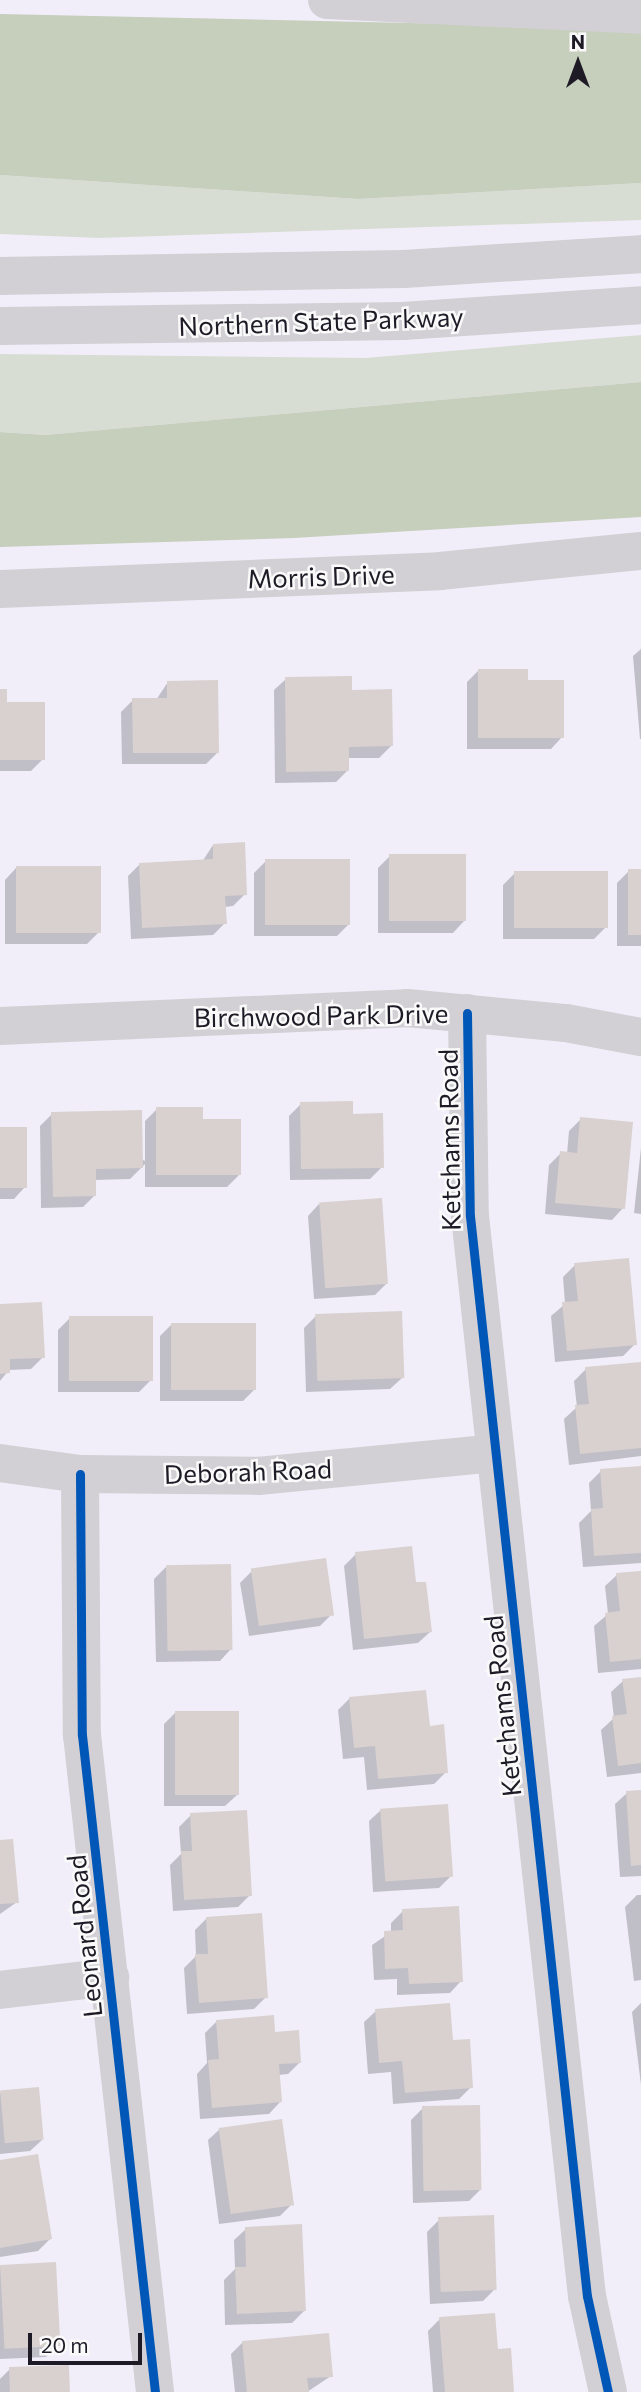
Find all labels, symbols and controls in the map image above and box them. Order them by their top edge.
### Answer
north arrow [543,28,613,98]
text: N [571,30,585,53]
street label: Northern State Parkway [178,300,464,342]
street label: Morris Drive [247,558,395,594]
street label: Birchwood Park Drive [194,997,448,1033]
street label: Ketchams Road [432,1049,466,1231]
street label: Deborah Road [163,1452,333,1490]
street label: Ketchams Road [477,1614,527,1798]
street label: Leonard Road [60,1853,108,2019]
scale bar [32,2318,145,2362]
text: 20 m [41,2332,89,2357]

